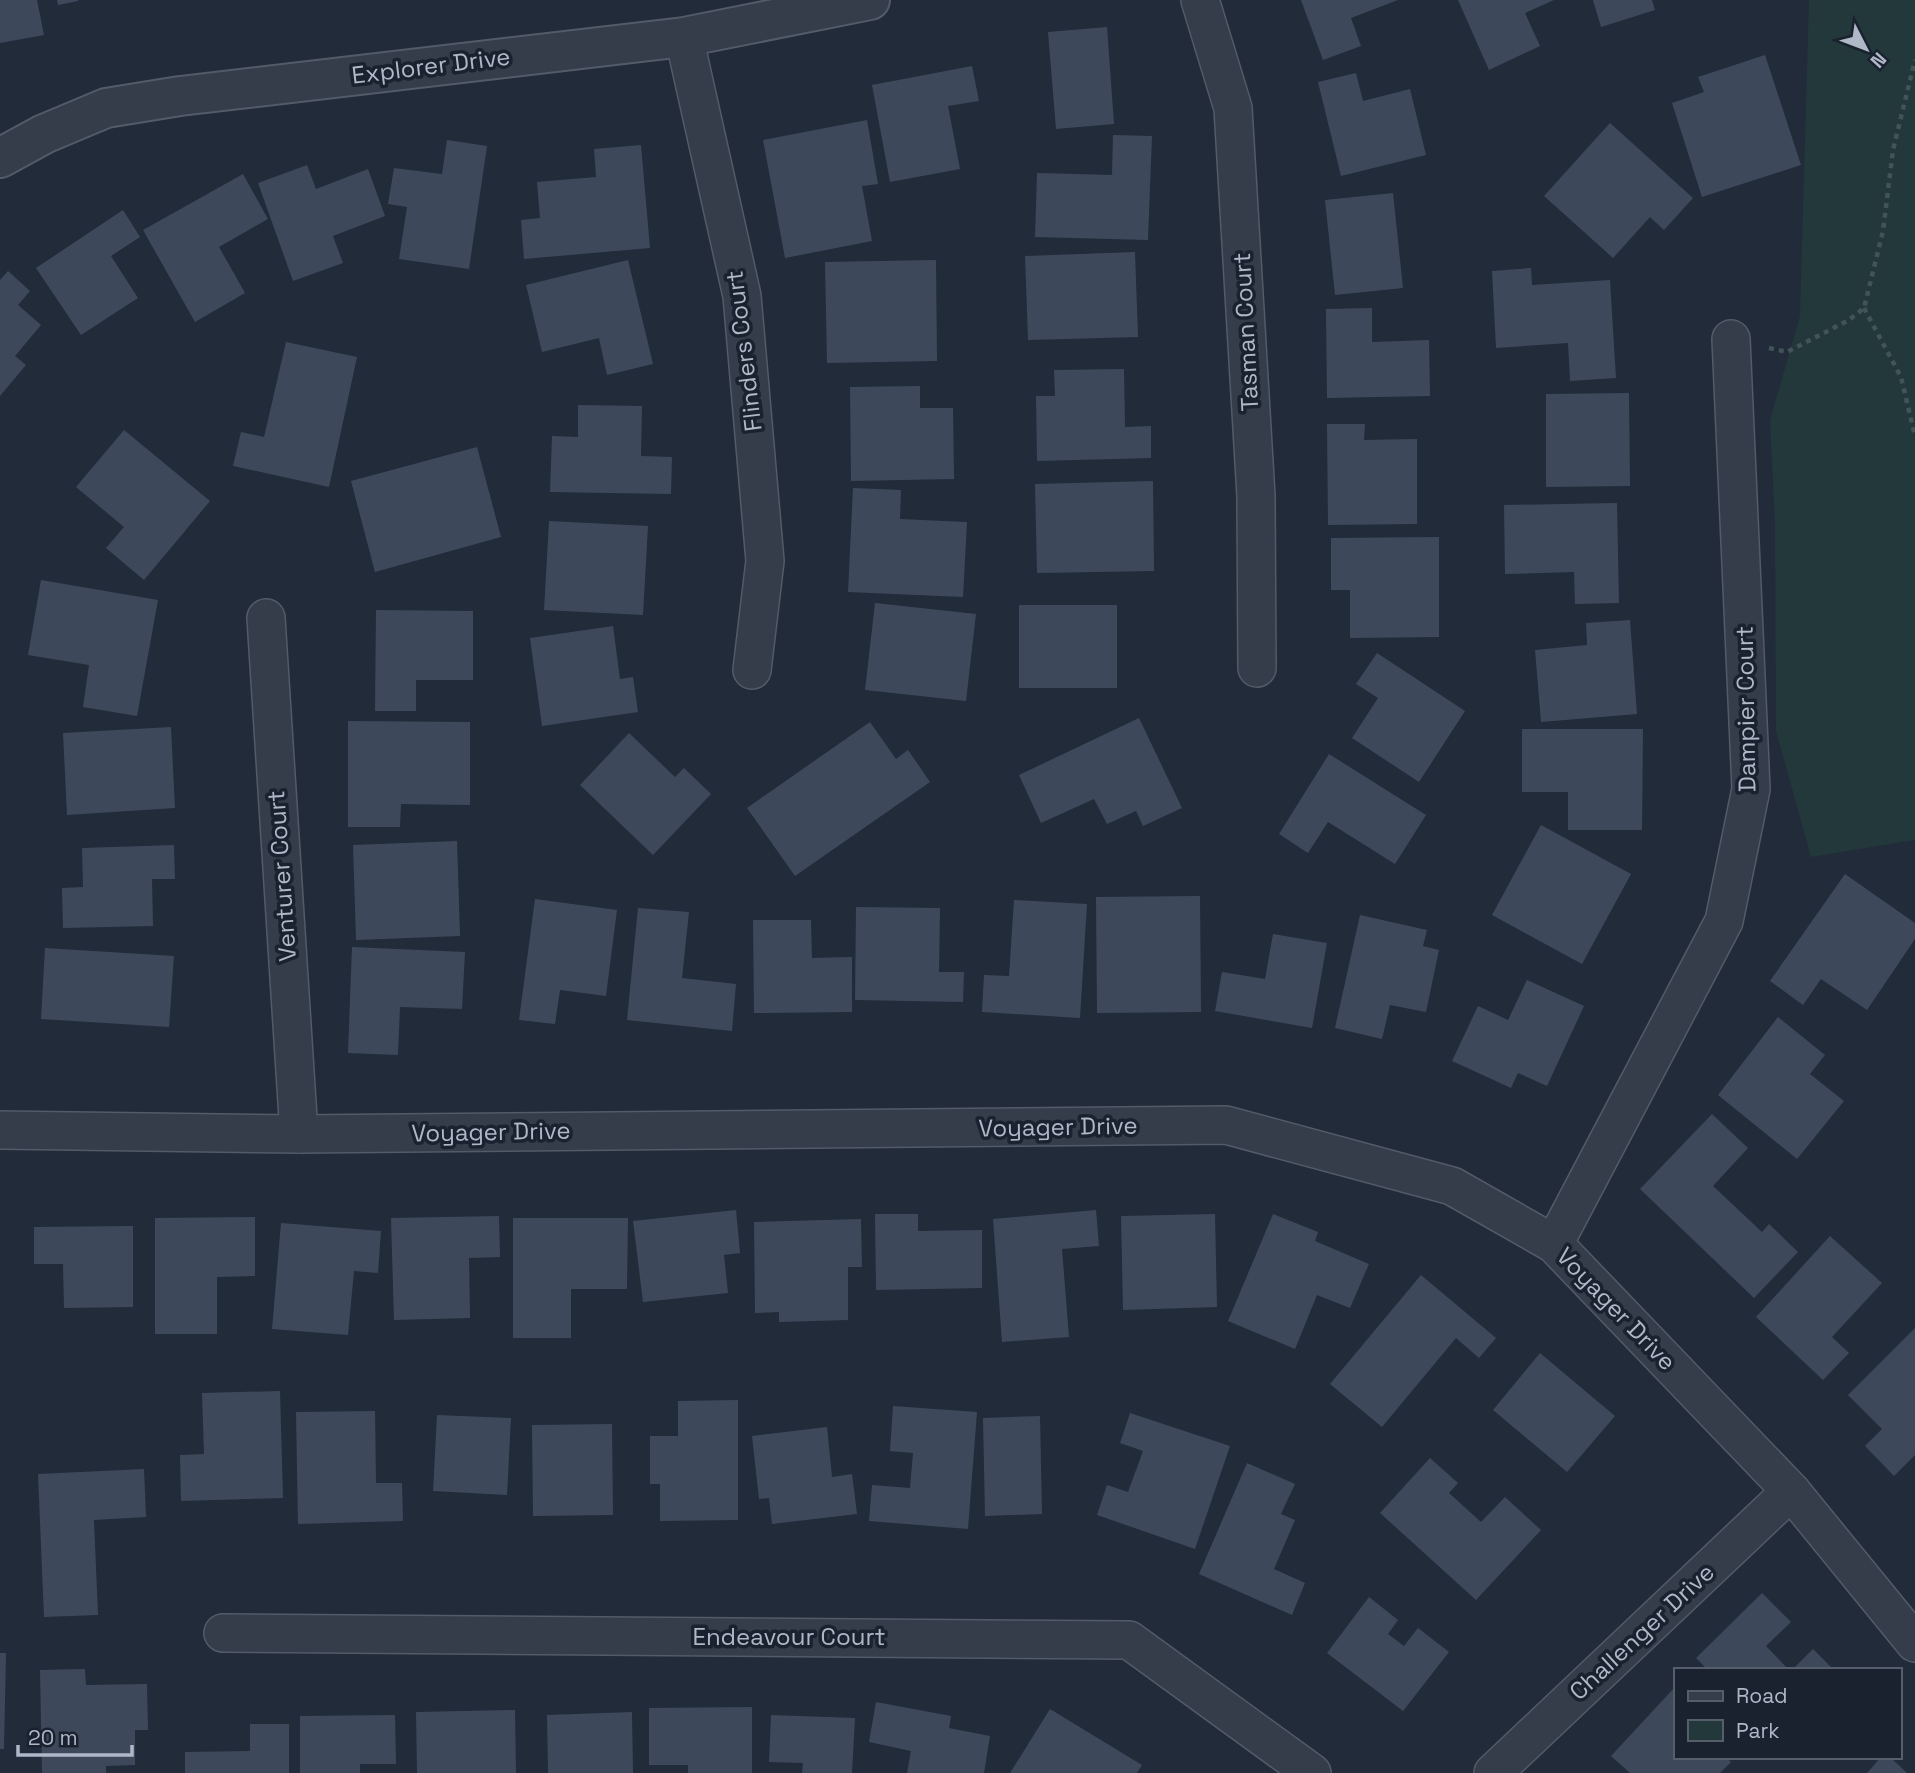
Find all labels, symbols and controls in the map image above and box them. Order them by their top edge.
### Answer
north arrow [1831,14,1901,84]
street label: Explorer Drive [350,40,512,91]
text: N [1865,47,1892,73]
street label: Tasman Court [1226,252,1265,412]
street label: Flinders Court [718,269,769,433]
street label: Dampier Court [1729,626,1762,792]
street label: Venturer Court [260,789,303,963]
street label: Voyager Drive [978,1110,1138,1143]
street label: Voyager Drive [411,1115,571,1148]
street label: Voyager Drive [1550,1241,1683,1377]
street label: Challenger Drive [1563,1557,1721,1707]
street label: Endeavour Court [692,1621,886,1652]
legend [1674,1668,1901,1759]
text: Road [1736,1682,1788,1709]
scale bar [18,1714,131,1758]
text: Park [1736,1717,1780,1744]
text: 20 m [28,1724,78,1751]

